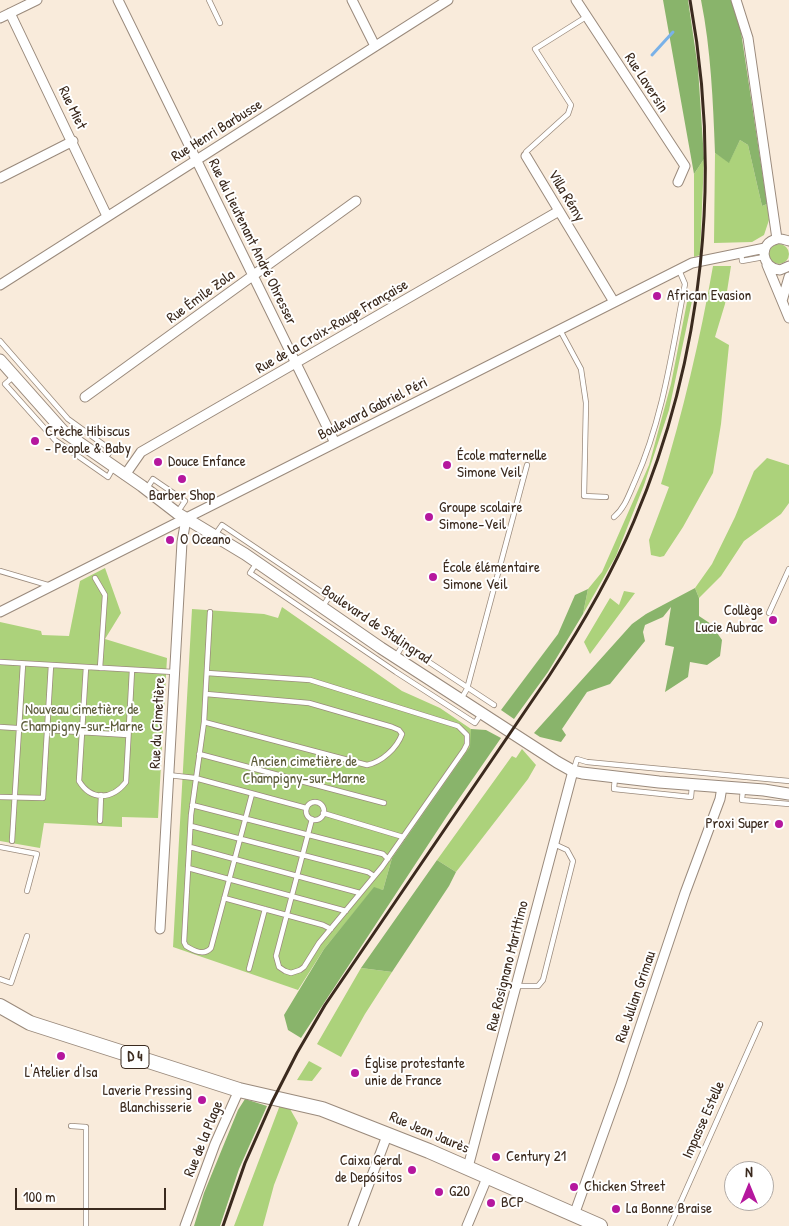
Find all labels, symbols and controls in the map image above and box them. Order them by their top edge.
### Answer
street label: Rue Laversin [620,50,672,116]
street label: Rue Miet [54,84,90,132]
street label: Rue Henri Barbusse [168,96,266,166]
street label: Rue du Lieutenant André Ohresser [204,156,300,328]
street label: Villa Rémy [544,167,588,225]
street label: Rue Émile Zola [164,266,238,328]
street label: Rue de la Croix-Rouge Française [253,276,411,378]
place label: African Evasion [667,287,751,305]
marker: African Evasion [651,290,663,302]
street label: Boulevard Gabriel Péri [315,374,431,444]
place label: Crèche Hibiscus - People & Baby [45,423,131,458]
marker: Crèche Hibiscus - People & Baby [29,435,41,447]
place label: École maternelle Simone Veil [457,447,547,482]
place label: Douce Enfance [168,453,246,471]
marker: Douce Enfance [152,456,164,468]
marker: École maternelle Simone Veil [441,459,453,471]
marker: Barber Shop [176,473,188,485]
place label: Barber Shop [149,487,215,505]
place label: Groupe scolaire Simone-Veil [439,499,522,534]
marker: Groupe scolaire Simone-Veil [423,511,435,523]
place label: O Oceano [180,531,231,549]
marker: O Oceano [164,534,176,546]
place label: École élémentaire Simone Veil [443,559,540,594]
marker: École élémentaire Simone Veil [427,571,439,583]
street label: Boulevard de Stalingrad [318,582,434,668]
place label: Collège Lucie Aubrac [696,602,763,637]
marker: Collège Lucie Aubrac [767,614,779,626]
street label: Rue du Cimetière [147,677,169,769]
park label: Nouveau cimetière de Champigny-sur-Marne [20,701,144,736]
park label: Ancien cimetière de Champigny-sur-Marne [242,753,366,788]
place label: Proxi Super [705,815,769,833]
marker: Proxi Super [773,818,785,830]
street label: Rue Rosignano Marittimo [483,899,533,1033]
street label: Rue Julian Grimau [612,949,660,1045]
road number: D 4 [121,1046,149,1068]
marker: L'Atelier d'Isa [55,1050,67,1062]
place label: Église protestante unie de France [365,1055,465,1090]
place label: L'Atelier d'Isa [25,1064,97,1082]
marker: Église protestante unie de France [349,1067,361,1079]
street label: Impasse Estelle [679,1078,729,1162]
place label: Laverie Pressing Blanchisserie [103,1082,192,1117]
marker: Laverie Pressing Blanchisserie [196,1094,208,1106]
street label: Rue de la Plage [181,1098,227,1180]
street label: Rue Jean Jaurès [386,1108,472,1158]
place label: Century 21 [506,1148,566,1166]
marker: Century 21 [490,1151,502,1163]
place label: Caixa Geral de Depósitos [335,1152,402,1187]
north arrow [724,1161,774,1211]
text: N [745,1162,753,1181]
marker: Caixa Geral de Depósitos [406,1164,418,1176]
scale bar [18,1178,169,1210]
place label: Chicken Street [584,1178,665,1196]
marker: Chicken Street [568,1181,580,1193]
place label: G20 [449,1183,470,1201]
text: 100 m [23,1186,56,1207]
marker: G20 [433,1186,445,1198]
place label: BCP [501,1194,524,1212]
marker: BCP [485,1197,497,1209]
place label: La Bonne Braise [626,1200,712,1218]
marker: La Bonne Braise [610,1203,622,1215]

